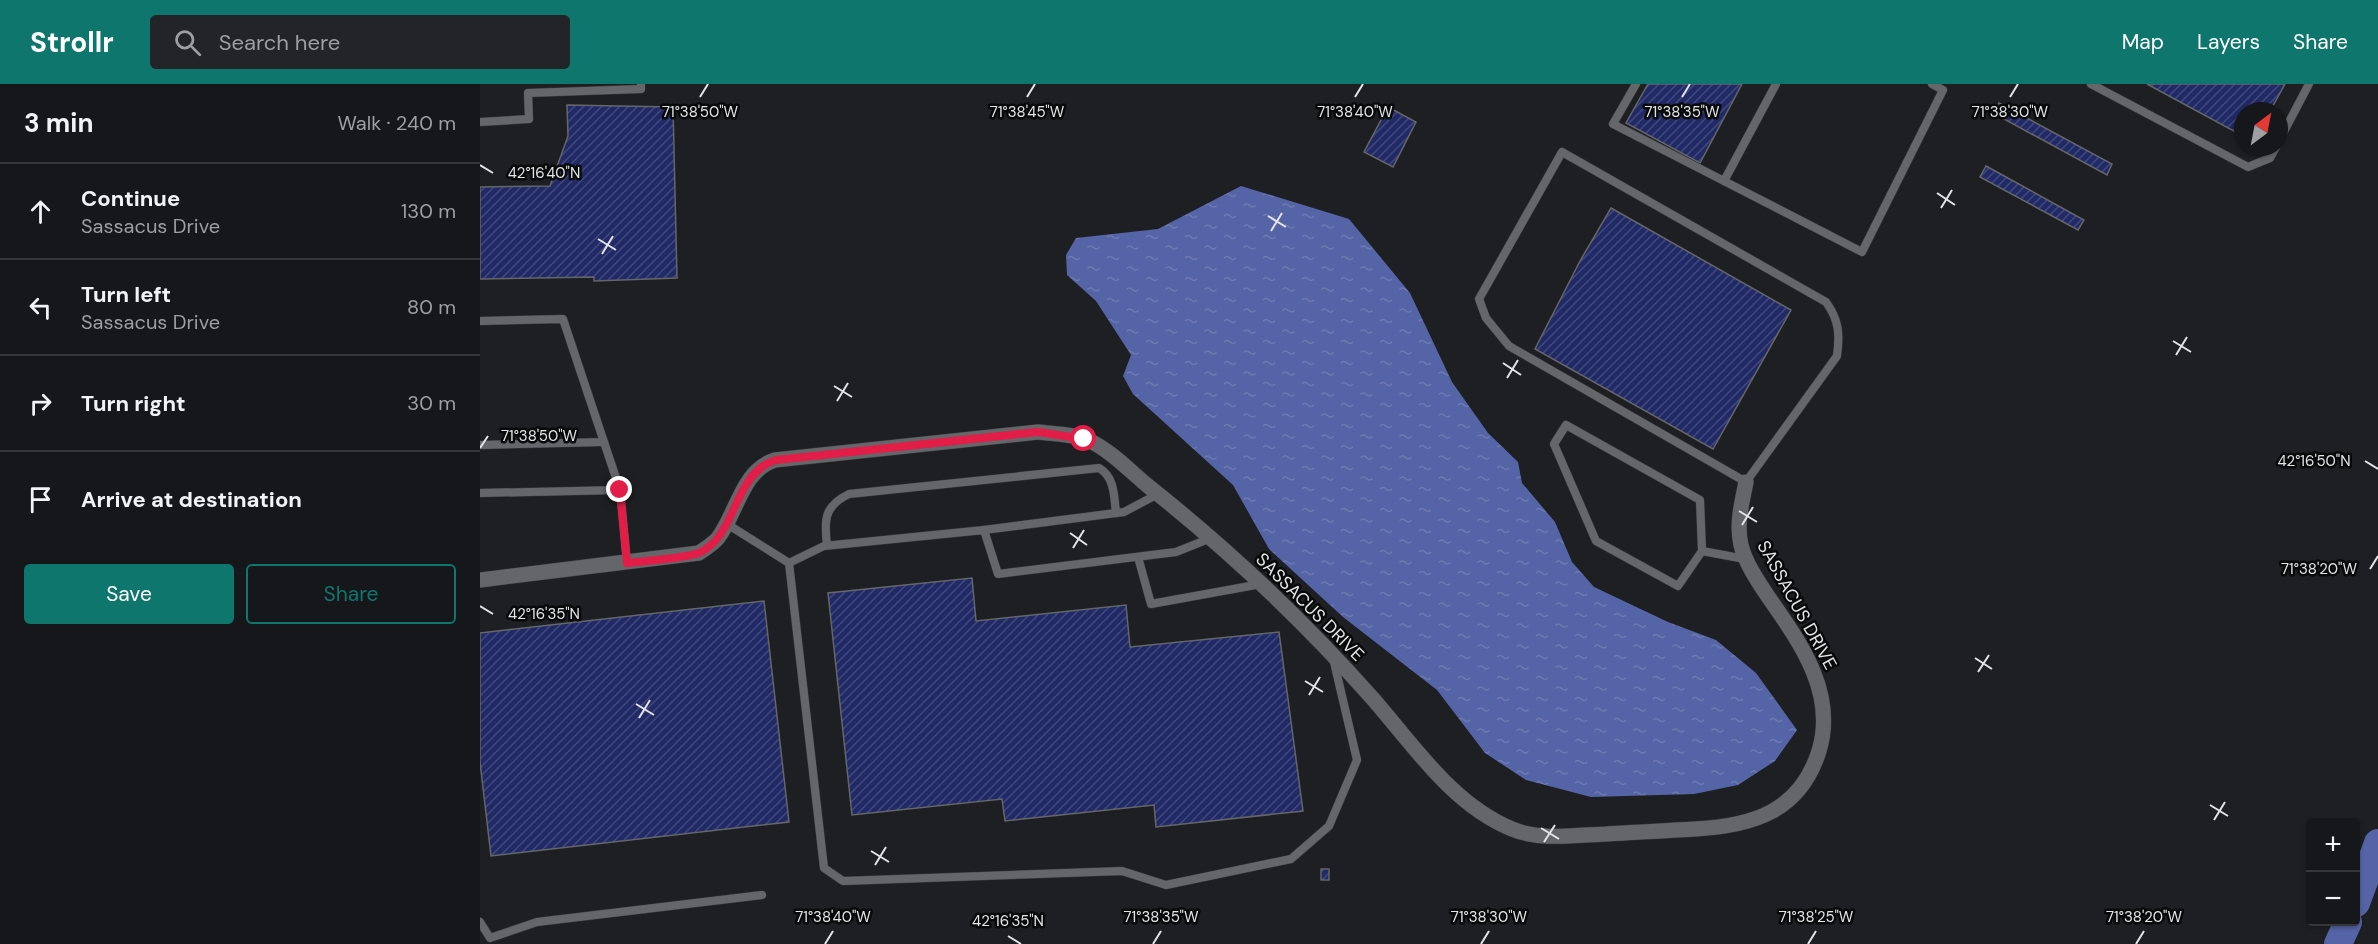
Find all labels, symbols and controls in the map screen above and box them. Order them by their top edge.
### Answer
search box [150,15,570,69]
text: Strollr [30,24,114,61]
icon: search [171,26,204,59]
text: Search here [219,28,340,57]
text: Map [2122,28,2164,56]
text: Layers [2197,28,2260,56]
text: Share [2293,28,2348,56]
text: 71°38'50"W [662,102,739,122]
text: 71°38'45"W [990,102,1065,122]
text: 71°38'40"W [1317,102,1393,122]
text: 71°38'35"W [1645,102,1720,122]
text: 71°38'30"W [1972,102,2049,122]
north arrow [2234,102,2288,156]
text: 3 min [24,106,93,140]
text: Walk · 240 m [337,110,456,136]
text: 42°16'40"N [508,163,580,183]
text: Continue [81,184,180,213]
icon: ahead [24,195,57,228]
text: 130 m [401,198,456,224]
text: Sassacus Drive [81,213,220,239]
text: Turn left [81,280,171,309]
icon: left [24,291,57,324]
text: 80 m [407,294,456,320]
text: Sassacus Drive [81,309,220,335]
icon: right [24,387,57,420]
text: Turn right [81,389,186,418]
text: 30 m [407,390,456,416]
route start [1070,425,1096,451]
text: 71°38'50"W [501,426,578,446]
text: 42°16'50"N [2277,451,2351,471]
route end [606,476,632,502]
icon: arrive [24,483,57,516]
text: Arrive at destination [81,485,302,514]
street label: SASSACUS DRIVE [1752,536,1842,674]
street label: SASSACUS DRIVE [1251,548,1369,666]
text: 71°38'20"W [2281,559,2357,579]
button: Save [24,564,234,624]
button: Share [246,564,456,624]
text: 42°16'35"N [508,604,580,624]
map controls [2306,818,2360,926]
button: + [2306,818,2360,872]
button: − [2306,872,2360,926]
text: 71°38'40"W [795,907,871,927]
text: 71°38'35"W [1124,907,1199,927]
text: 71°38'30"W [1451,907,1528,927]
text: 71°38'25"W [1779,907,1854,927]
text: 71°38'20"W [2106,907,2182,927]
text: 42°16'35"N [972,911,1044,931]

